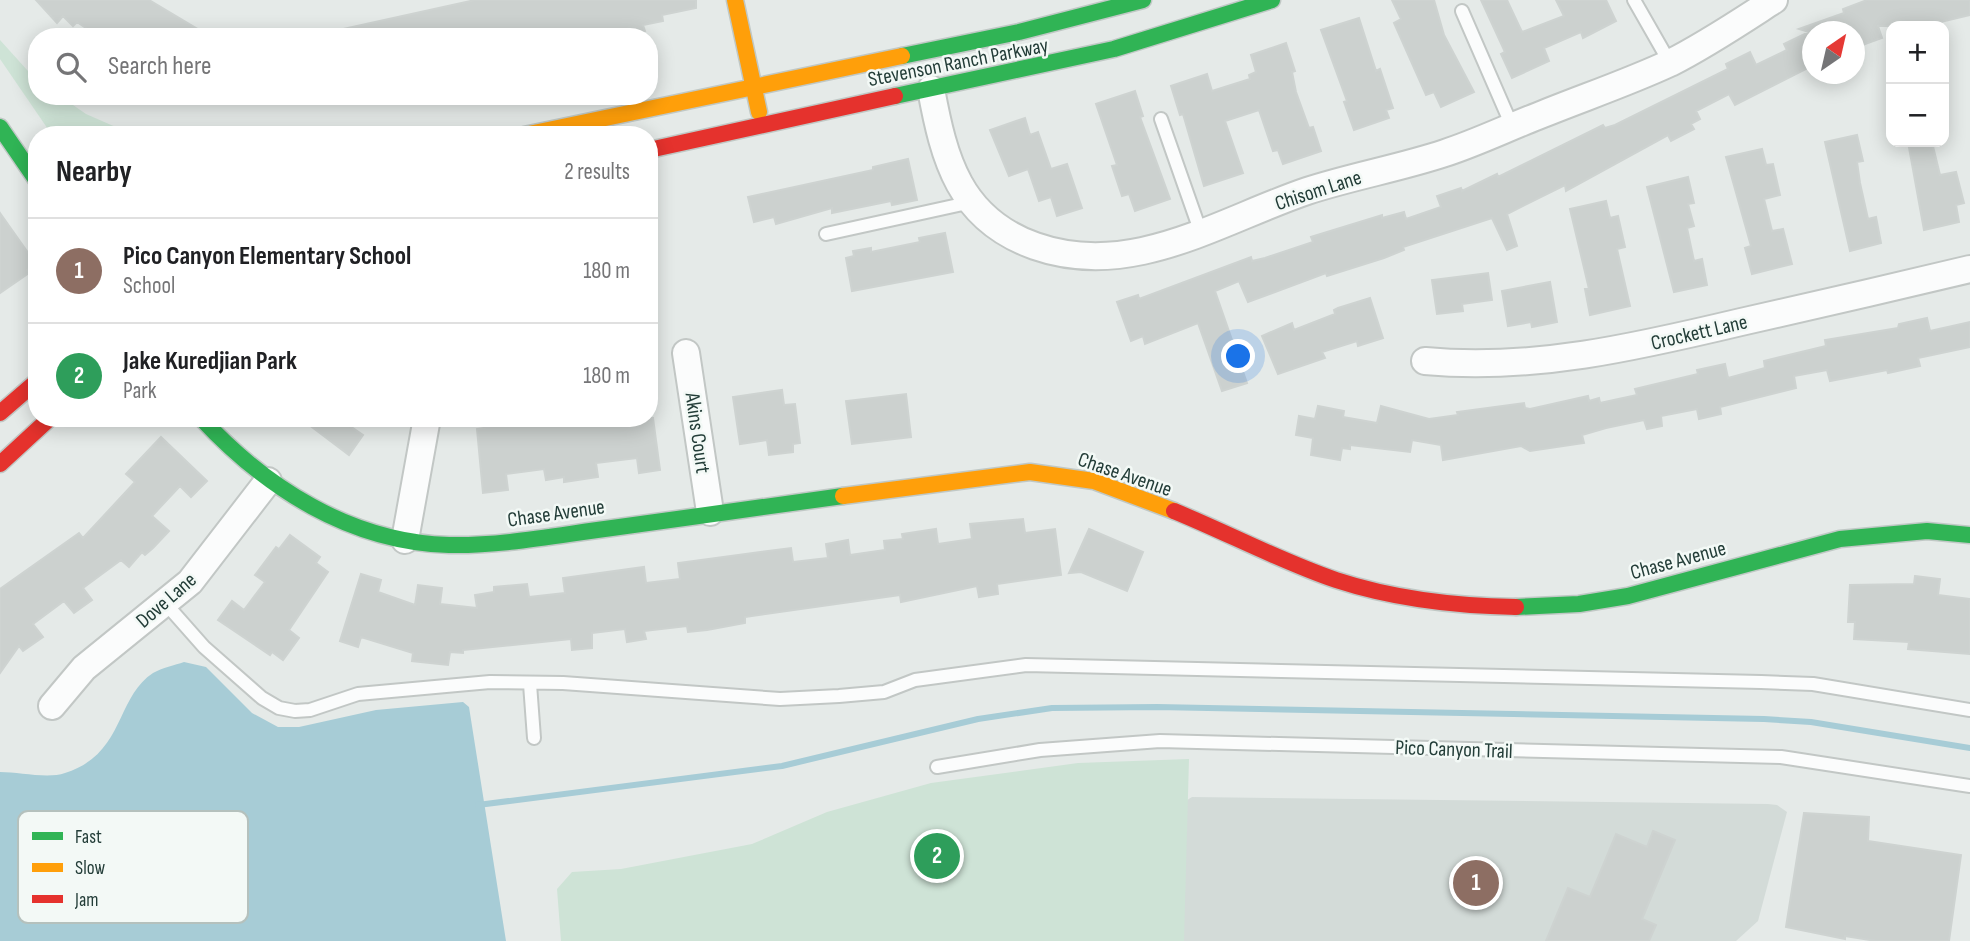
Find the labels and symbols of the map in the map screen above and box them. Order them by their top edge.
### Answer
north arrow [1802,21,1865,84]
street label: Stevenson Ranch Parkway [866,33,1050,92]
street label: Chisom Lane [1272,165,1365,216]
street label: Crockett Lane [1648,309,1750,356]
your location [1221,339,1255,373]
street label: Akins Court [679,390,716,475]
street label: Chase Avenue [1074,447,1175,502]
street label: Chase Avenue [506,494,606,533]
street label: Chase Avenue [1628,536,1729,585]
street label: Dove Lane [131,567,202,633]
street label: Pico Canyon Trail [1395,735,1513,764]
legend [18,811,248,923]
text: Fast [75,826,102,849]
pin: 2 [914,830,960,882]
text: Slow [75,857,105,880]
pin: 1 [1453,857,1499,909]
text: Jam [74,889,98,912]

